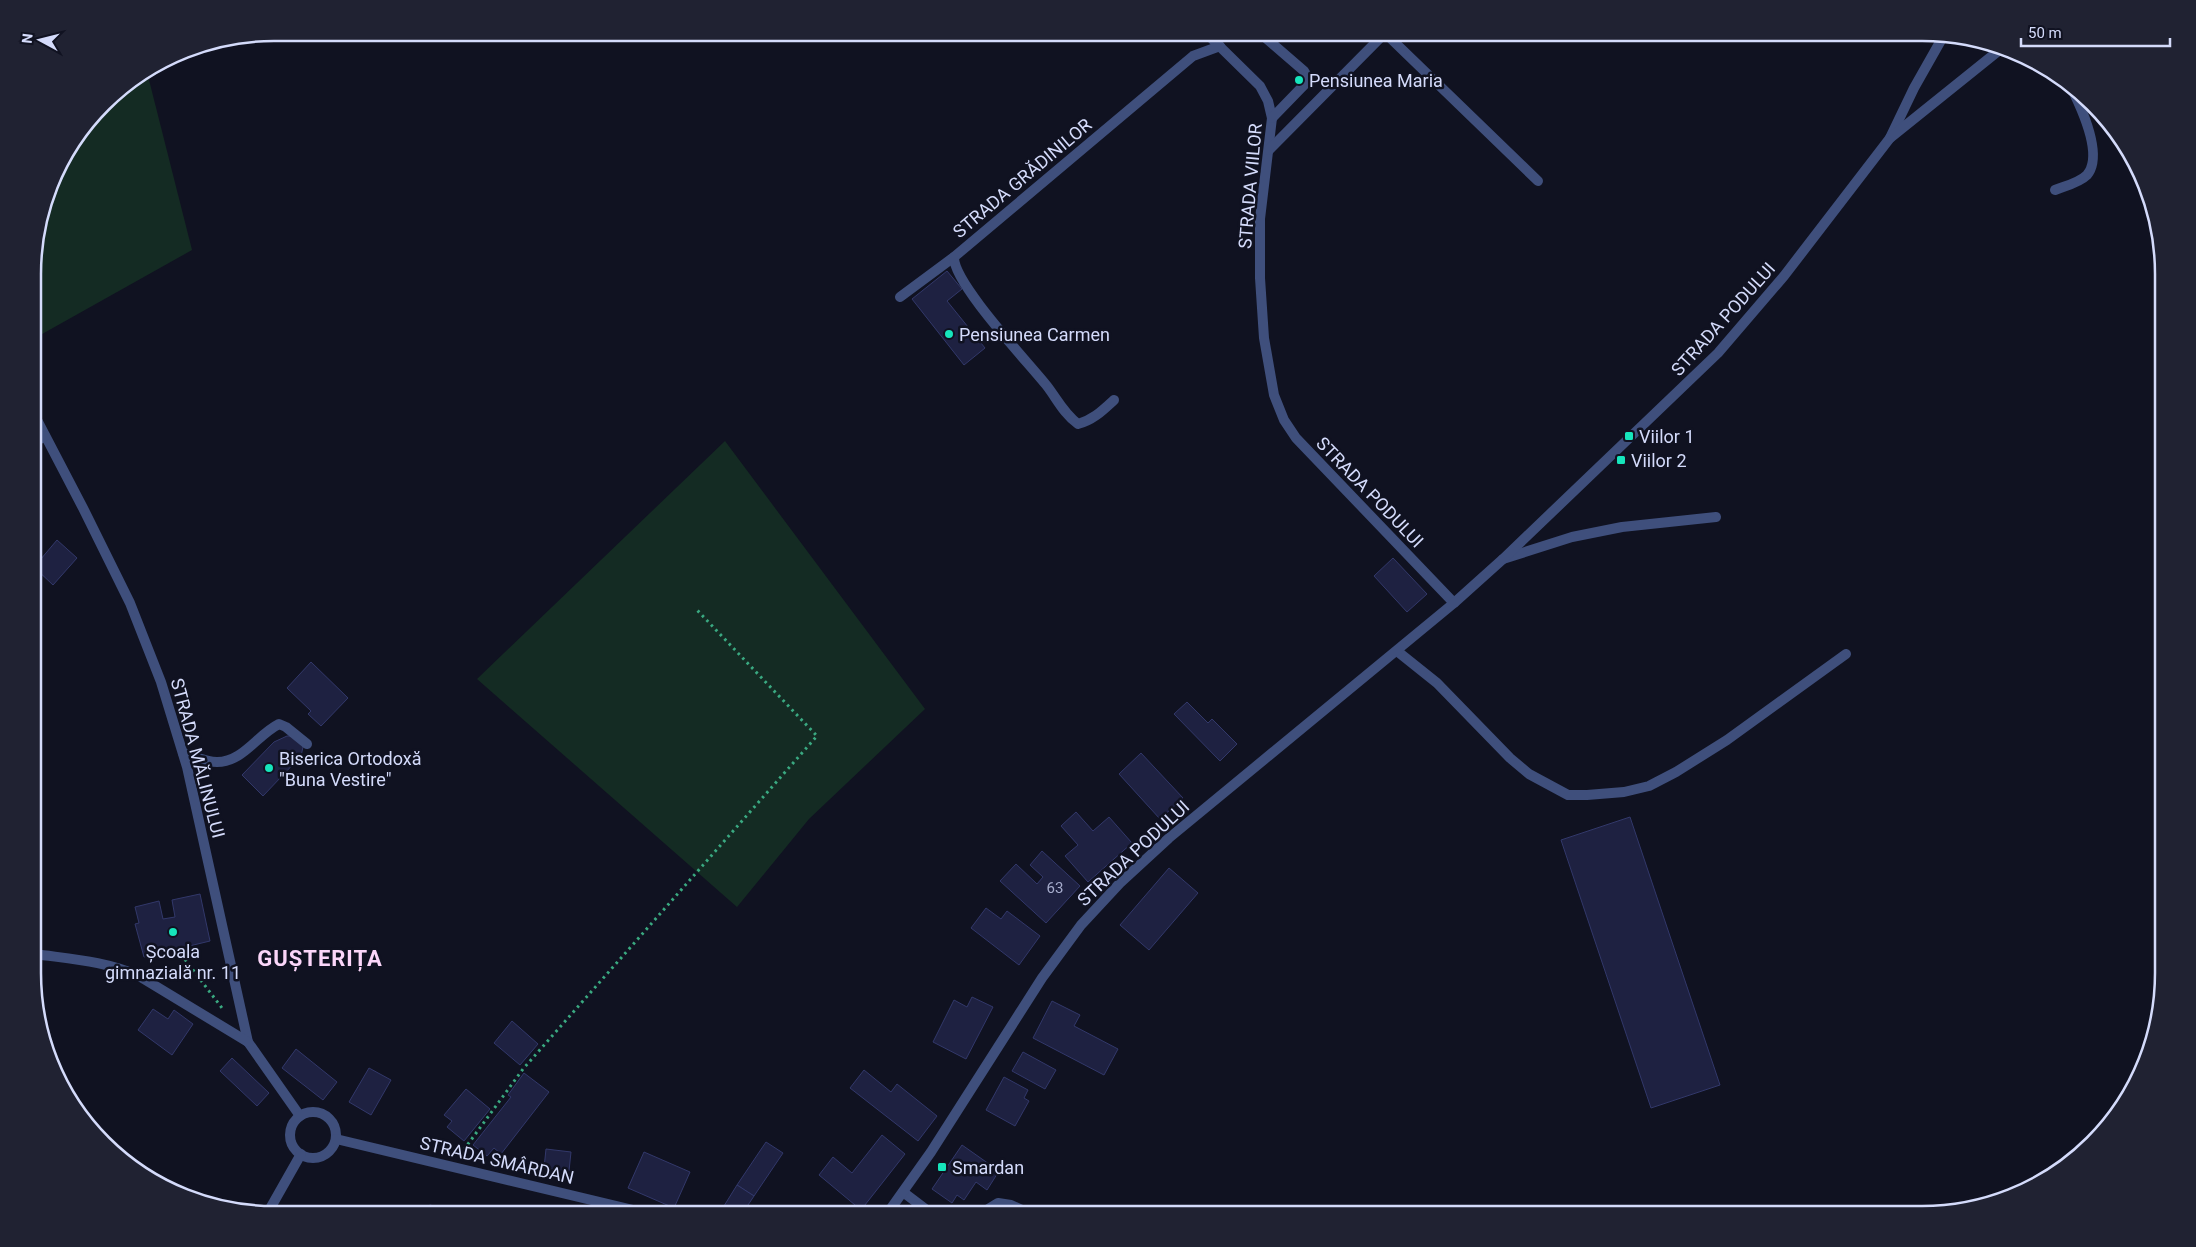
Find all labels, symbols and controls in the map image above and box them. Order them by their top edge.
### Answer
north arrow [15,15,65,65]
scale bar [2021,15,2170,47]
text: 50 m [2028,24,2062,42]
text: N [19,33,36,44]
place label: Pensiunea Maria [1309,70,1443,91]
marker: Pensiunea Maria [1293,74,1305,86]
street label: STRADA GRĂDINILOR [949,114,1095,242]
street label: STRADA VIILOR [1234,122,1266,250]
street label: STRADA PODULUI [1667,258,1779,380]
place label: Pensiunea Carmen [959,324,1110,345]
marker: Pensiunea Carmen [943,328,955,340]
place label: Viilor 1 [1639,426,1695,447]
marker: Viilor 1 [1623,430,1635,442]
street label: STRADA PODULUI [1312,433,1428,551]
place label: Viilor 2 [1631,450,1687,471]
marker: Viilor 2 [1615,454,1627,466]
street label: STRADA MĂLINULUI [167,676,229,840]
place label: Biserica Ortodoxă "Buna Vestire" [279,748,421,790]
marker: Biserica Ortodoxă "Buna Vestire" [263,762,275,774]
street label: STRADA PODULUI [1073,796,1193,910]
house number: 63 [1047,879,1063,897]
marker: Școala gimnazială nr. 11 [167,926,179,938]
place label: Școala gimnazială nr. 11 [105,941,241,983]
district label: GUȘTERIȚA [257,946,383,972]
street label: STRADA SMÂRDAN [418,1132,576,1188]
place label: Smardan [952,1157,1024,1178]
marker: Smardan [936,1161,948,1173]

